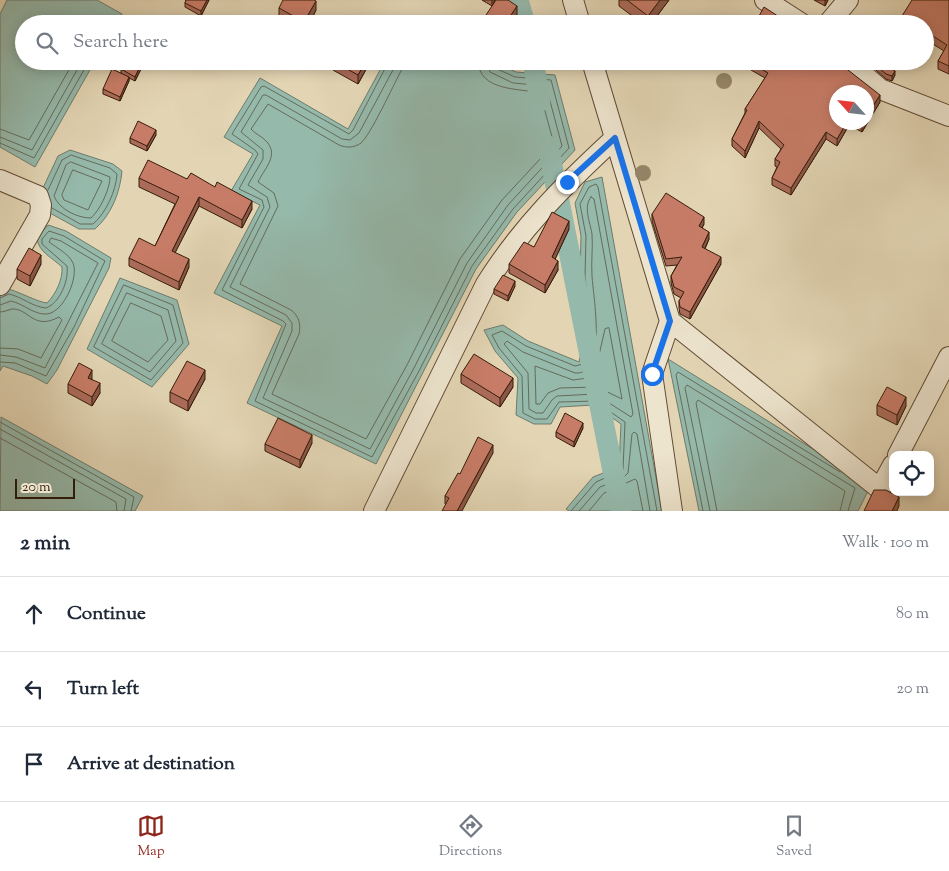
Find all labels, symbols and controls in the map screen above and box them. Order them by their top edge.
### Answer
search box [15,15,934,70]
icon: search [33,29,61,57]
text: Search here [73,29,168,56]
north arrow [829,85,874,130]
route end [556,171,579,194]
route start [641,363,664,386]
map controls [889,451,934,496]
button: locate [889,451,934,496]
scale bar [15,476,75,499]
text: 20 m [22,478,51,498]
text: 2 min [20,529,70,559]
text: Walk · 100 m [842,532,929,555]
icon: ahead [20,600,48,628]
text: Continue [67,601,146,628]
text: 80 m [896,603,929,626]
icon: left [20,675,48,703]
text: Turn left [67,676,139,703]
text: 20 m [896,678,929,701]
icon: arrive [20,750,48,778]
text: Arrive at destination [67,751,235,778]
tab: Map [137,812,165,862]
tab: Directions [439,812,502,862]
tab: Saved [776,812,812,862]

